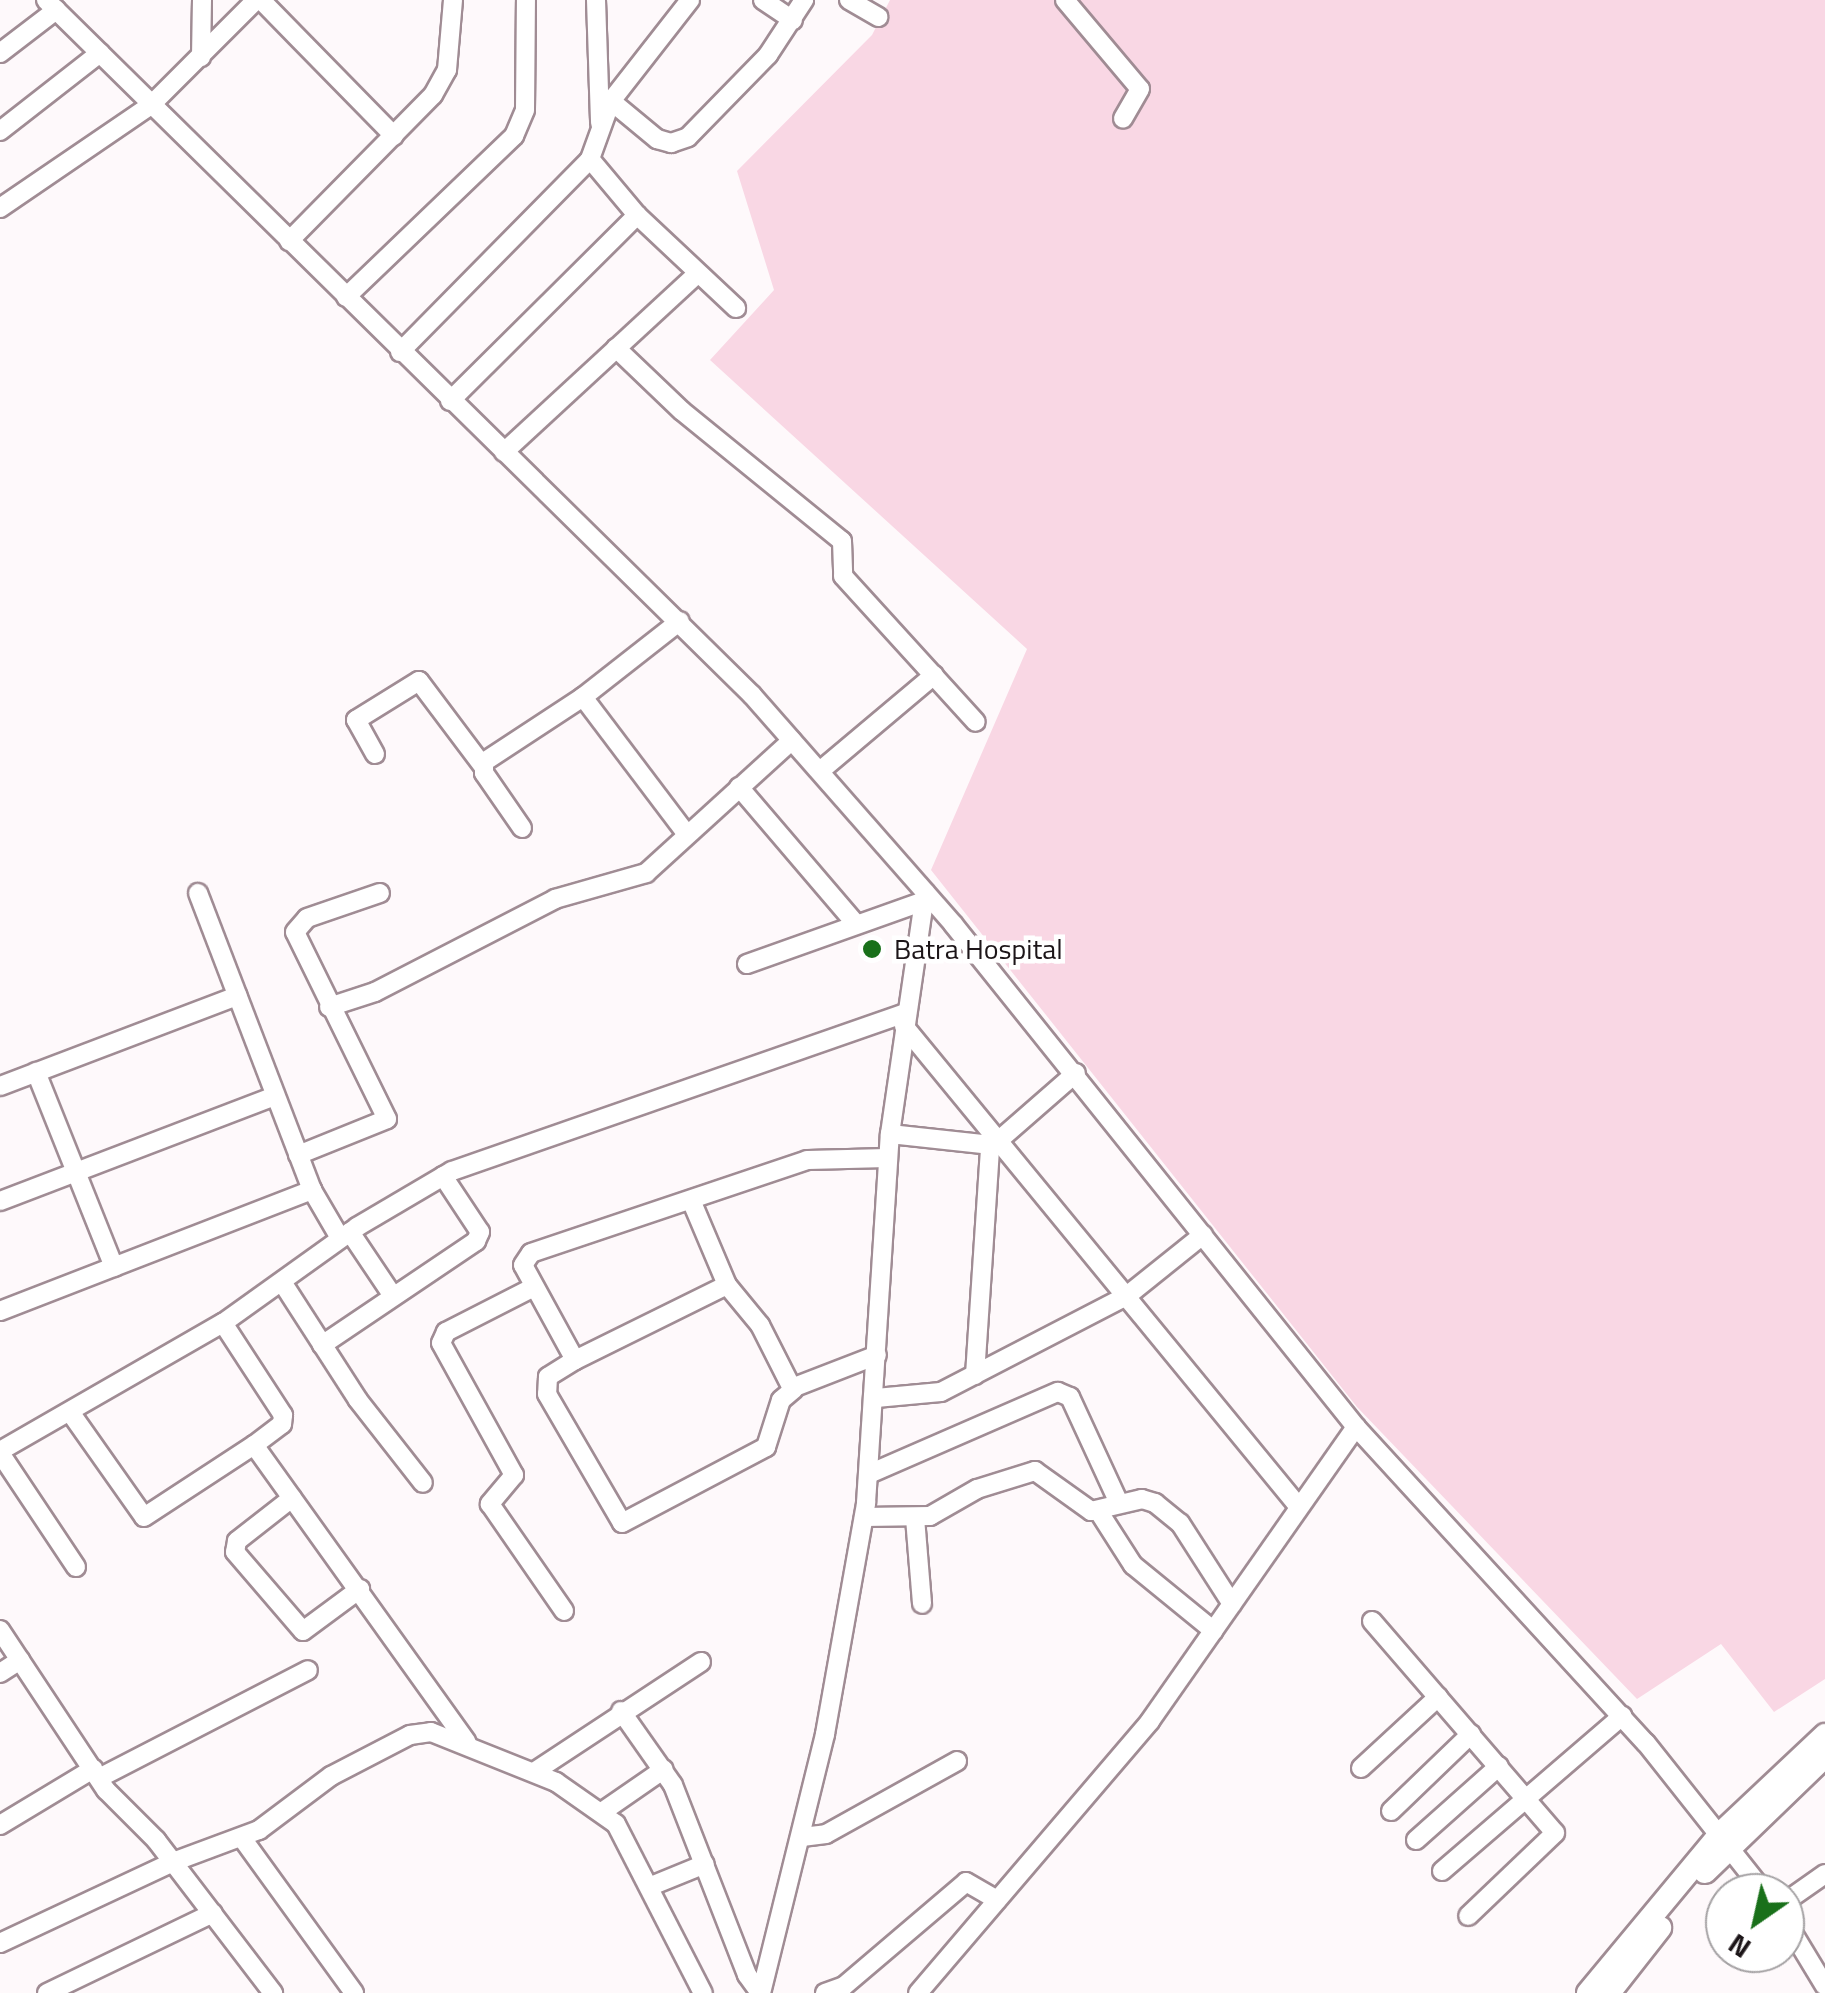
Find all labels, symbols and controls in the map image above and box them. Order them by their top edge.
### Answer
place label: Batra Hospital [894,932,1063,966]
marker: Batra Hospital [859,936,885,962]
north arrow [1705,1873,1805,1973]
text: N [1719,1923,1759,1970]

